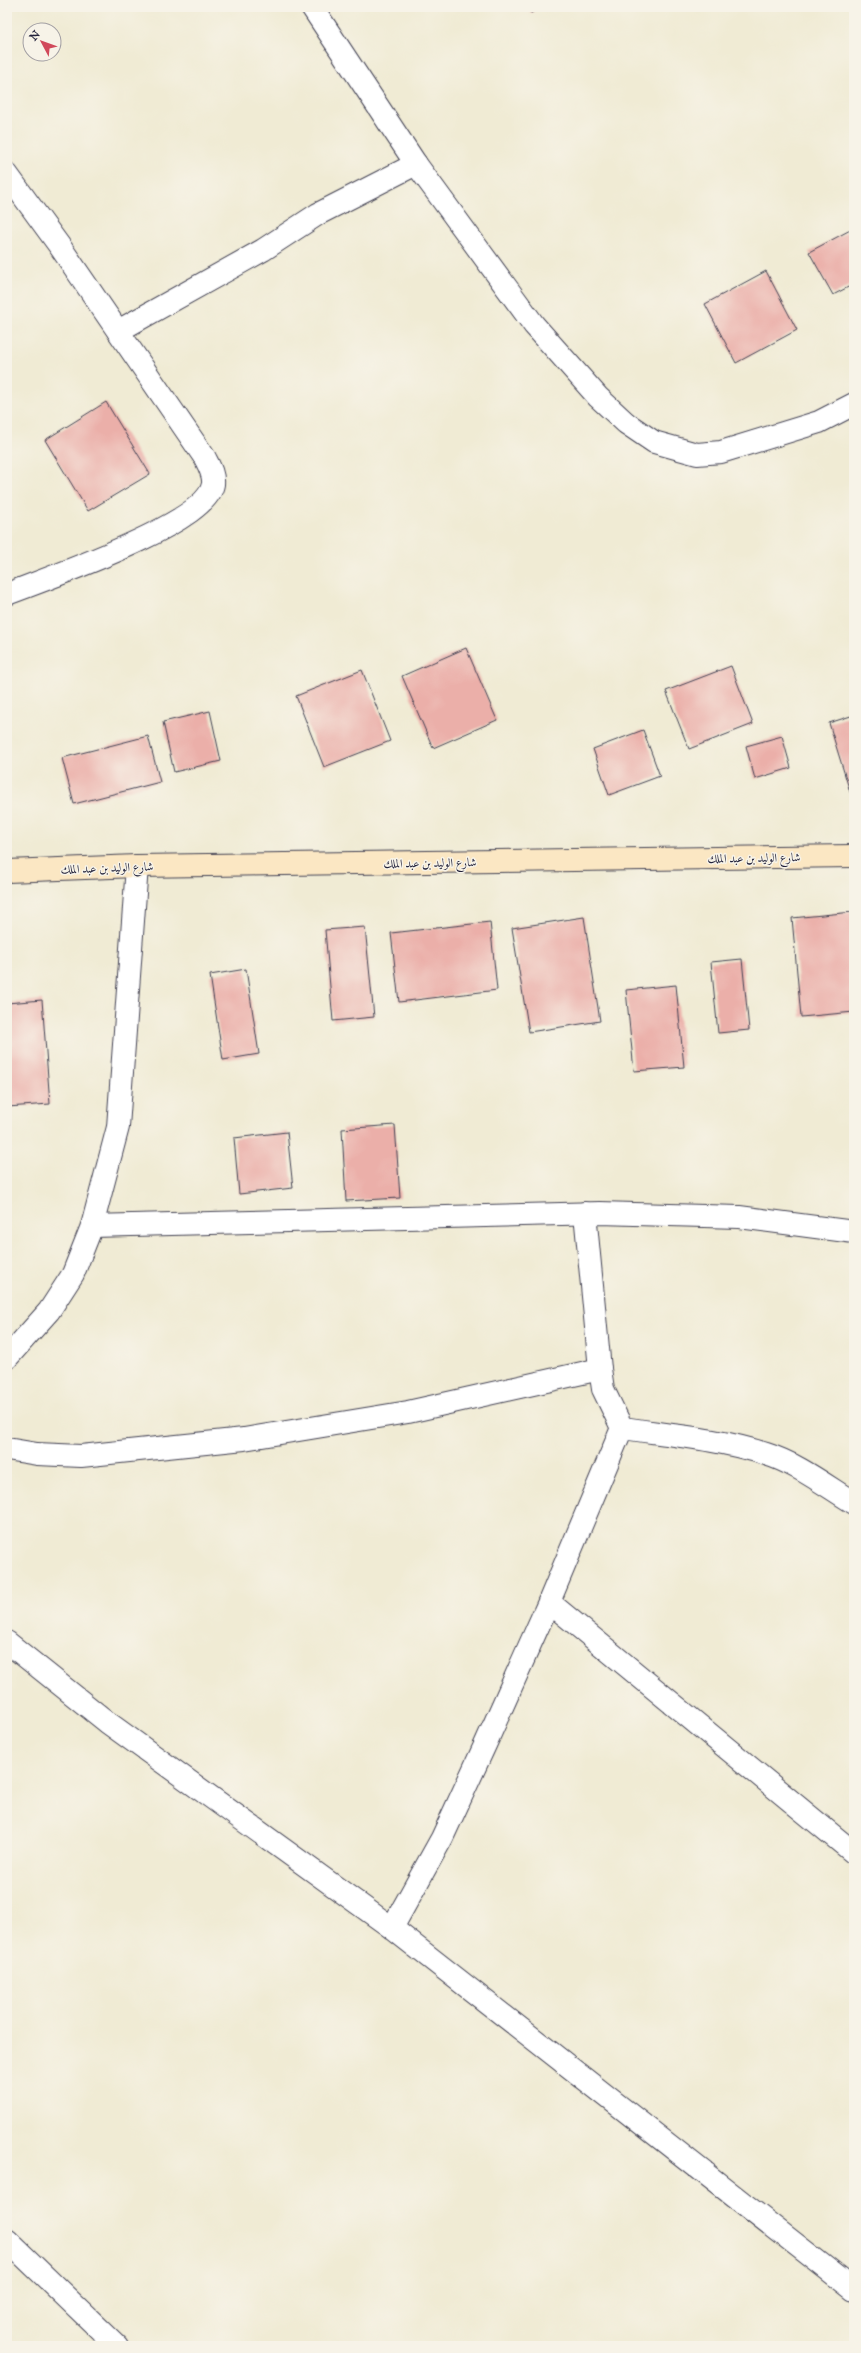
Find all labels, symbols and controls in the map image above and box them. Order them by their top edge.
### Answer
north arrow [22,22,62,62]
text: N [27,27,43,44]
street label: شارع الوليد بن عبد الملك [707,850,801,870]
street label: شارع الوليد بن عبد الملك [383,855,477,875]
street label: شارع الوليد بن عبد الملك [60,859,154,881]

